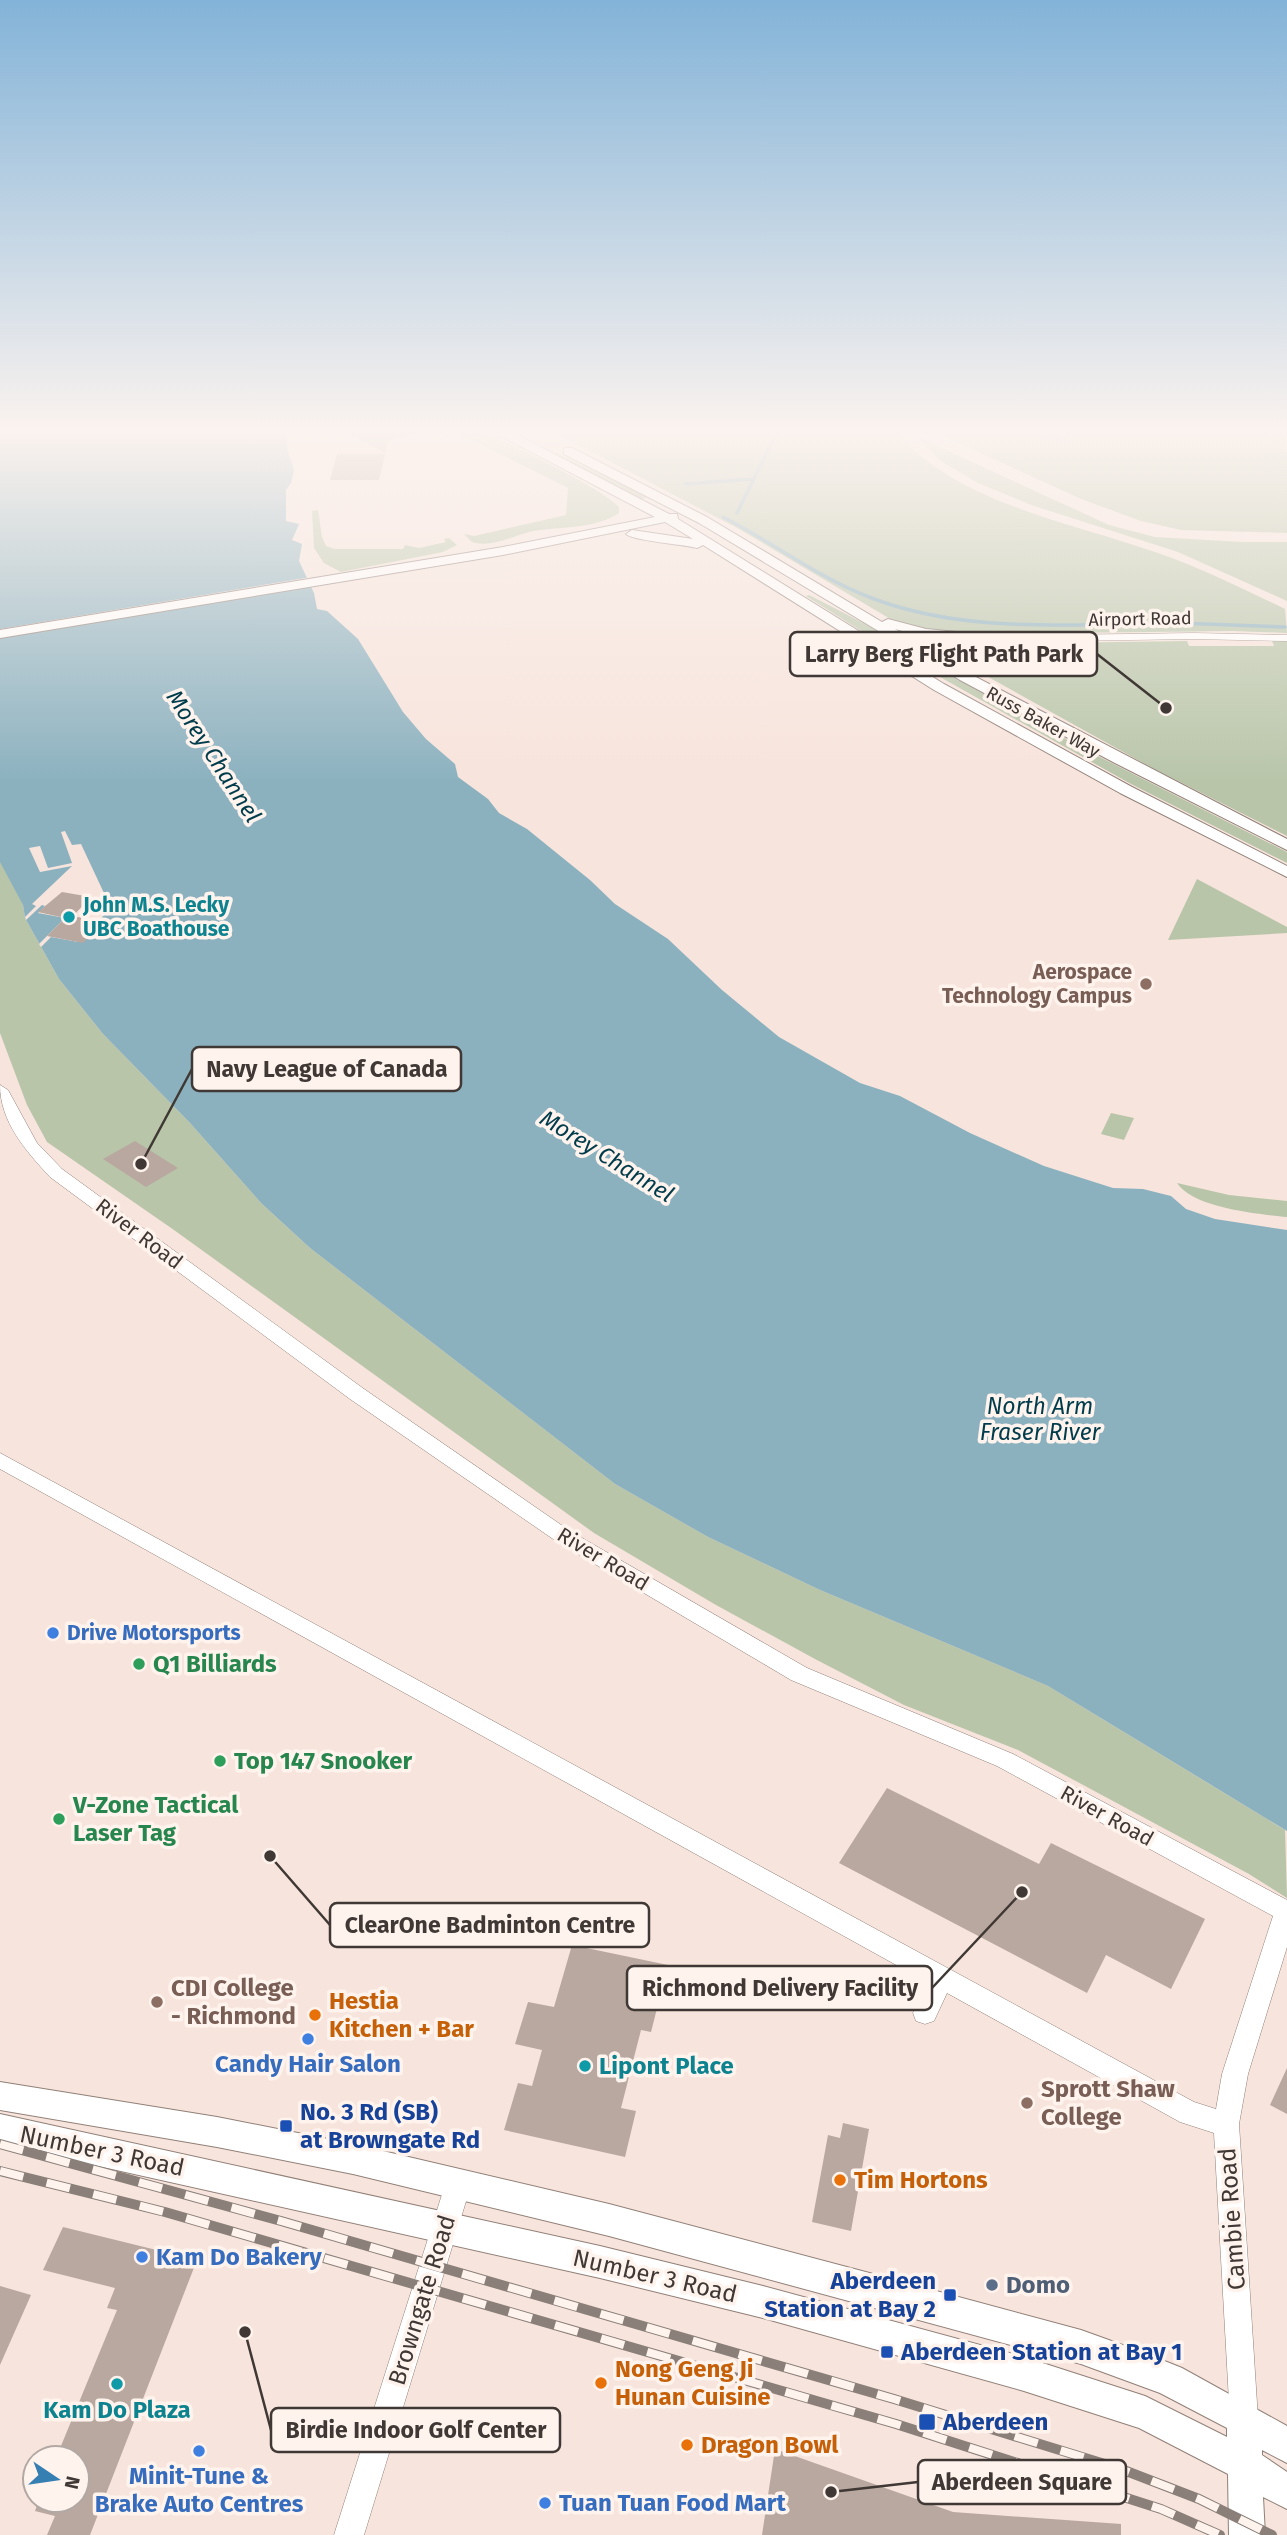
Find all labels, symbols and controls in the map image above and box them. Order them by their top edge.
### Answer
street label: Airport Road [1088,607,1192,631]
callout: Larry Berg Flight Path Park [790,632,1097,676]
text: Larry Berg Flight Path Park [805,640,1084,668]
street label: Russ Baker Way [982,682,1104,762]
water label: Morey Channel [161,685,267,827]
place label: John M.S. Lecky UBC Boathouse [82,892,230,942]
marker: John M.S. Lecky UBC Boathouse [61,909,77,925]
place label: Aerospace Technology Campus [942,959,1132,1009]
marker: Aerospace Technology Campus [1138,976,1154,992]
callout: Navy League of Canada [192,1047,461,1091]
text: Navy League of Canada [206,1055,448,1083]
water label: Morey Channel [535,1104,679,1208]
street label: River Road [90,1193,188,1275]
water label: North Arm Fraser River [980,1392,1102,1446]
street label: River Road [552,1521,654,1597]
place label: Drive Motorsports [67,1620,241,1646]
marker: Drive Motorsports [45,1625,61,1641]
place label: Q1 Billiards [153,1650,277,1678]
marker: Q1 Billiards [131,1656,147,1672]
place label: Top 147 Snooker [234,1747,412,1775]
marker: Top 147 Snooker [212,1753,228,1769]
street label: River Road [1056,1780,1158,1852]
place label: V-Zone Tactical Laser Tag [72,1791,239,1847]
marker: V-Zone Tactical Laser Tag [51,1811,67,1827]
callout: ClearOne Badminton Centre [330,1903,649,1947]
text: ClearOne Badminton Centre [345,1911,636,1939]
callout: Richmond Delivery Facility [627,1966,932,2010]
place label: CDI College - Richmond [171,1974,296,2030]
text: Richmond Delivery Facility [642,1974,919,2002]
place label: Hestia Kitchen + Bar [329,1987,474,2043]
marker: CDI College - Richmond [149,1994,165,2010]
marker: Hestia Kitchen + Bar [307,2007,323,2023]
marker: Candy Hair Salon [300,2031,316,2047]
place label: Candy Hair Salon [215,2050,401,2078]
place label: Lipont Place [599,2052,734,2080]
marker: Lipont Place [577,2058,593,2074]
place label: Sprott Shaw College [1041,2075,1175,2131]
marker: Sprott Shaw College [1019,2095,1035,2111]
place label: No. 3 Rd (SB) at Browngate Rd [300,2098,480,2154]
marker: No. 3 Rd (SB) at Browngate Rd [278,2118,294,2134]
street label: Number 3 Road [17,2120,187,2182]
street label: Cambie Road [1213,2147,1251,2291]
place label: Tim Hortons [854,2166,988,2194]
marker: Tim Hortons [832,2172,848,2188]
street label: Browngate Road [383,2211,461,2389]
place label: Kam Do Bakery [156,2243,322,2271]
street label: Number 3 Road [570,2244,740,2308]
marker: Kam Do Bakery [134,2249,150,2265]
place label: Aberdeen Station at Bay 2 [764,2267,936,2323]
place label: Domo [1006,2271,1070,2299]
marker: Domo [984,2277,1000,2293]
marker: Aberdeen Station at Bay 2 [942,2287,958,2303]
place label: Aberdeen Station at Bay 1 [900,2338,1182,2366]
marker: Aberdeen Station at Bay 1 [879,2344,895,2360]
place label: Nong Geng Ji Hunan Cuisine [615,2355,771,2411]
marker: Nong Geng Ji Hunan Cuisine [593,2375,609,2391]
marker: Kam Do Plaza [109,2376,125,2392]
place label: Kam Do Plaza [43,2396,191,2424]
callout: Birdie Indoor Golf Center [271,2408,560,2452]
place label: Aberdeen [942,2408,1048,2436]
marker: Aberdeen [917,2412,937,2432]
text: Birdie Indoor Golf Center [286,2416,547,2444]
place label: Dragon Bowl [701,2431,839,2459]
marker: Dragon Bowl [679,2437,695,2453]
marker: Minit-Tune & Brake Auto Centres [191,2443,207,2459]
north arrow [21,2444,91,2514]
callout: Aberdeen Square [918,2460,1126,2504]
place label: Minit-Tune & Brake Auto Centres [95,2462,304,2518]
text: Aberdeen Square [931,2468,1112,2496]
text: N [59,2474,85,2491]
place label: Tuan Tuan Food Mart [559,2489,786,2517]
marker: Tuan Tuan Food Mart [537,2495,553,2511]

